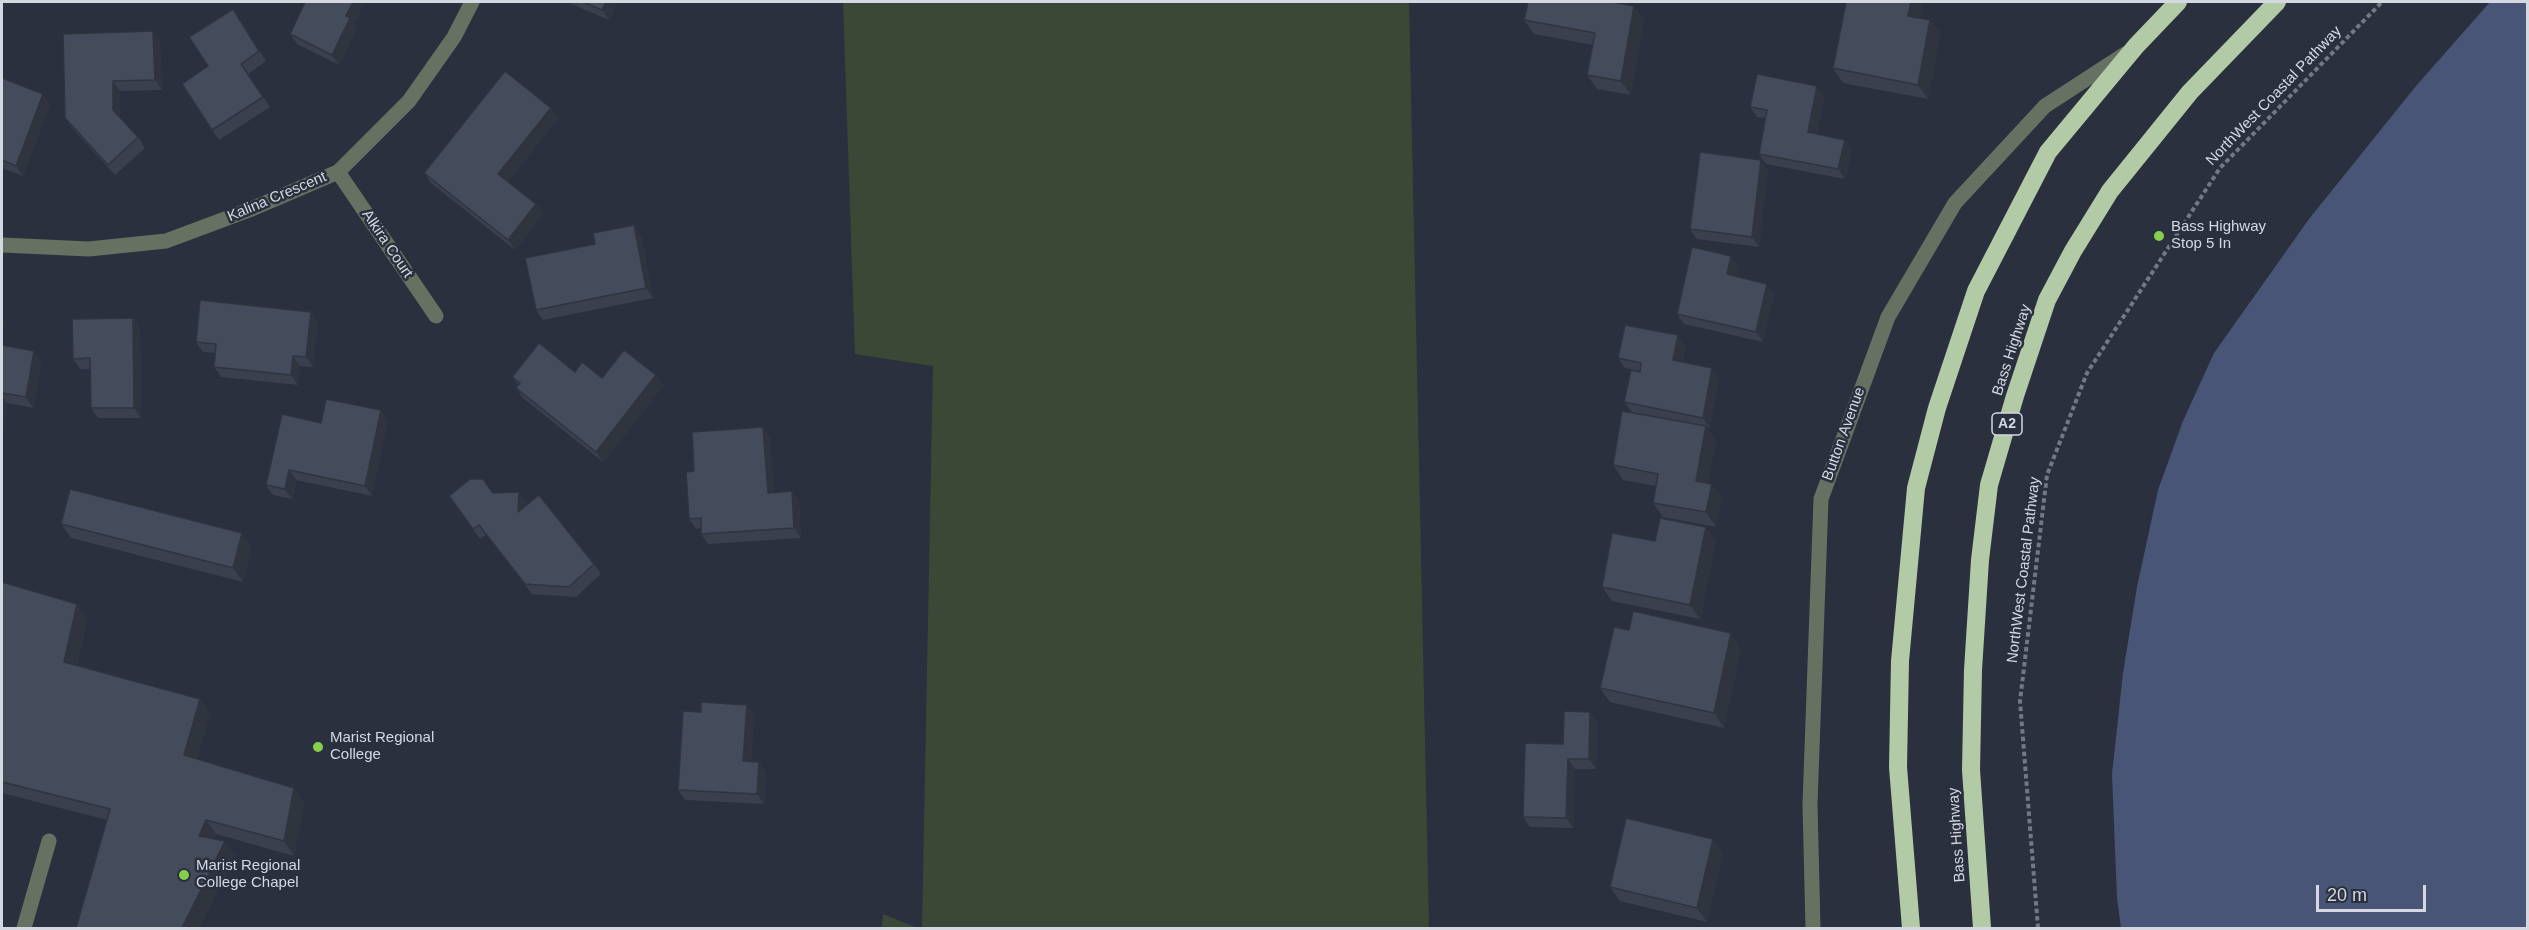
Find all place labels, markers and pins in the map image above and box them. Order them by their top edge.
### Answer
place label: Bass Highway Stop 5 In [2171,218,2266,253]
marker: Bass Highway Stop 5 In [2152,229,2166,243]
place label: Marist Regional College [330,729,434,764]
marker: Marist Regional College [311,740,325,754]
place label: Marist Regional College Chapel [196,857,300,892]
marker: Marist Regional College Chapel [177,868,191,882]

